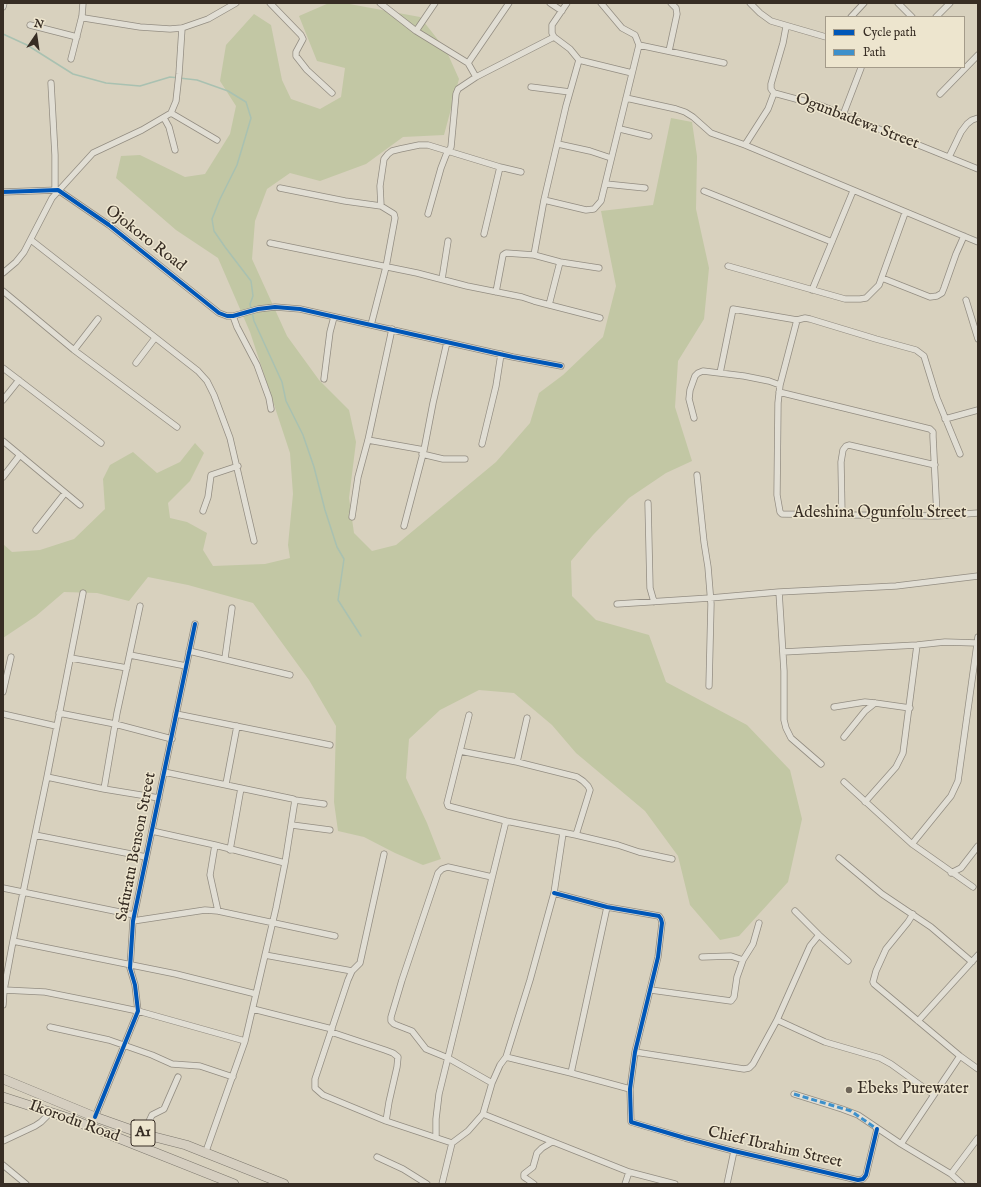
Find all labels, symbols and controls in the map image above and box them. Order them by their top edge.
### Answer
north arrow [16,16,56,56]
text: N [32,16,45,32]
legend [825,16,965,68]
text: Cycle path [863,25,916,40]
text: Path [863,45,886,60]
street label: Ogunbadewa Street [793,90,921,154]
street label: Ojokoro Road [101,202,189,276]
street label: Adeshina Ogunfolu Street [794,504,966,524]
street label: Safuratu Benson Street [113,771,161,923]
place label: Ebeks Purewater [857,1080,969,1100]
marker: Ebeks Purewater [844,1085,854,1095]
street label: Ikorodu Road [26,1097,122,1147]
road number: A1 [131,1120,155,1146]
street label: Chief Ibrahim Street [706,1123,844,1173]

